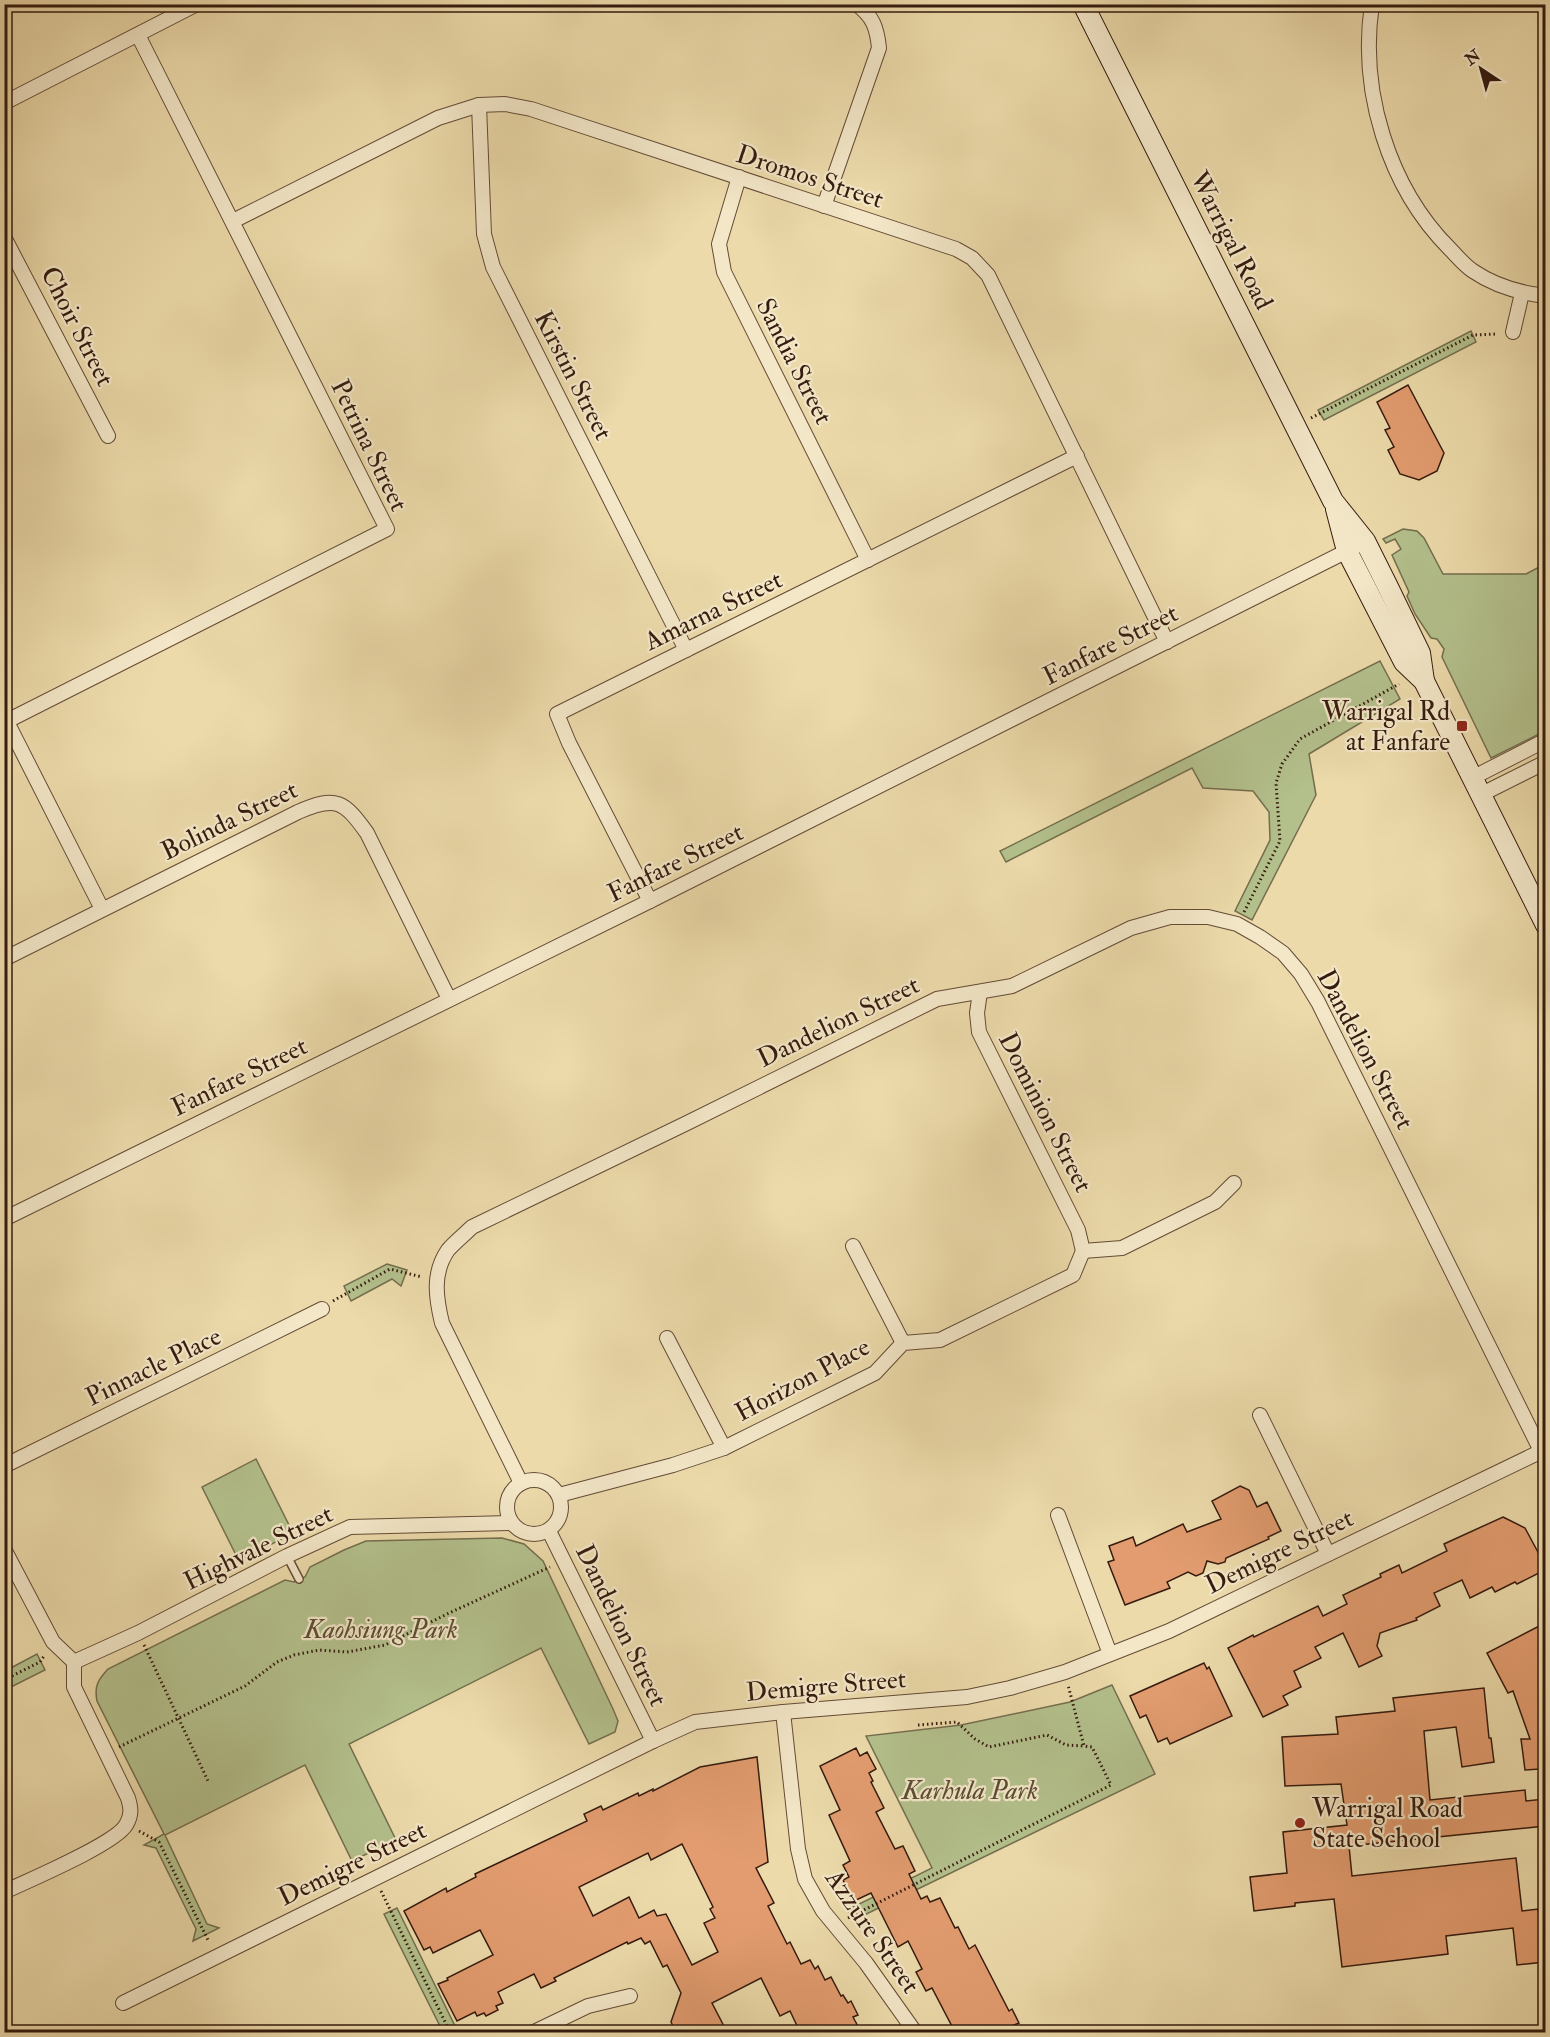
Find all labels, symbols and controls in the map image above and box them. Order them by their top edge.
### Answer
north arrow [1451,39,1511,99]
text: N [1460,45,1485,71]
street label: Dromos Street [732,138,887,216]
street label: Warrigal Road [1182,165,1280,315]
street label: Choir Street [33,261,121,392]
street label: Sandia Street [749,293,839,430]
street label: Kirstin Street [527,306,619,445]
street label: Petrina Street [323,374,415,517]
street label: Amarna Street [638,564,788,658]
street label: Fanfare Street [1038,597,1183,693]
place label: Warrigal Rd at Fanfare [1321,696,1450,758]
marker: Warrigal Rd at Fanfare [1455,719,1469,733]
street label: Bolinda Street [156,774,303,868]
street label: Fanfare Street [602,816,749,910]
street label: Dandelion Street [1310,964,1421,1135]
street label: Dandelion Street [752,969,925,1075]
street label: Dominion Street [991,1027,1099,1198]
street label: Fanfare Street [166,1030,313,1124]
street label: Pinnacle Place [80,1320,227,1413]
street label: Horizon Place [730,1331,875,1429]
street label: Highvale Street [179,1498,338,1598]
street label: Demigre Street [1200,1502,1359,1601]
street label: Dandelion Street [568,1539,674,1712]
park label: Kaohsiung Park [302,1614,458,1646]
street label: Demigre Street [745,1663,907,1709]
park label: Karhula Park [900,1775,1038,1807]
place label: Warrigal Road State School [1311,1793,1463,1855]
street label: Demigre Street [273,1814,432,1913]
marker: Warrigal Road State School [1293,1816,1307,1830]
street label: Azzure Street [817,1863,927,2000]

